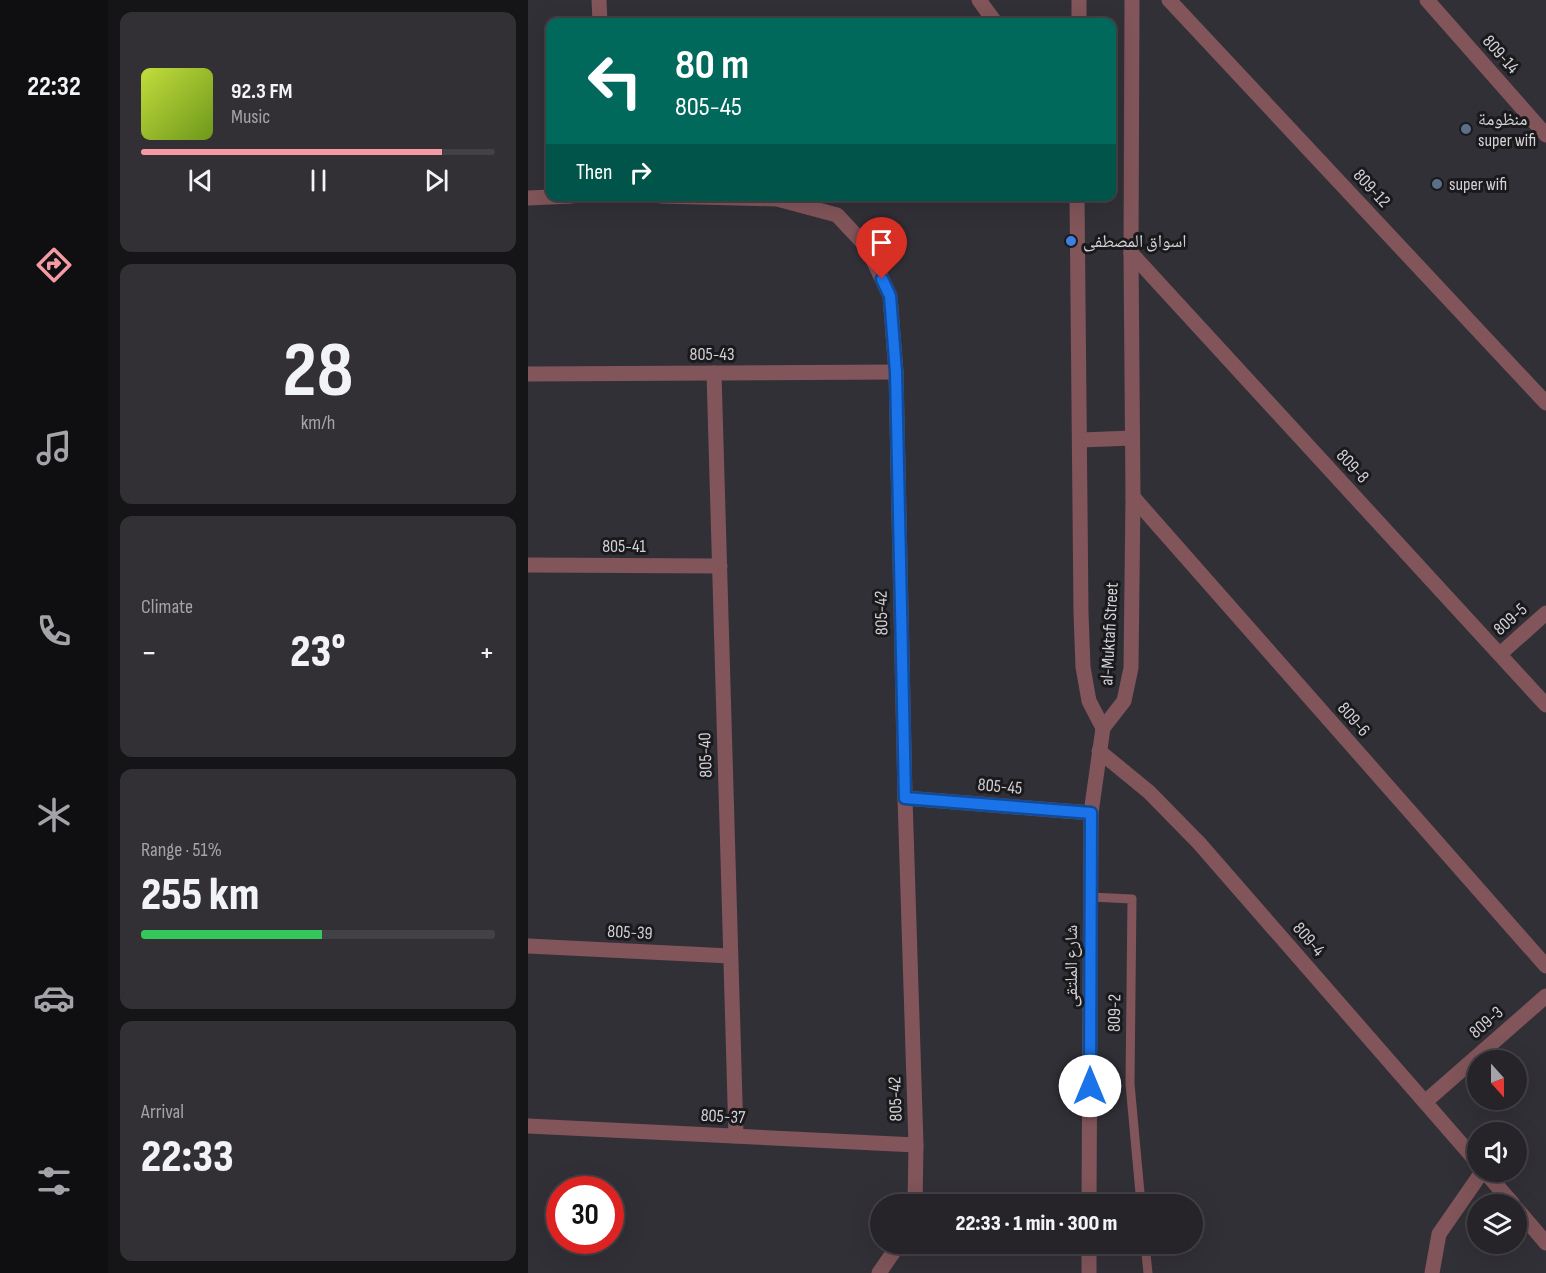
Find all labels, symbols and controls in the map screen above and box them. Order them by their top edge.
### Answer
street label: 809-14 [1478,31,1524,78]
text: 80 m [675,40,749,91]
icon: left [576,42,654,120]
text: 22:32 [27,71,81,103]
text: 92.3 FM [231,78,293,105]
text: 805-45 [675,91,742,123]
text: Music [231,105,270,129]
place label: منظومة super wifi [1478,109,1536,151]
marker: منظومة super wifi [1459,122,1473,136]
icon: right [624,156,657,189]
text: Then [576,159,612,186]
icon: previous [184,164,217,197]
icon: pause [302,164,335,197]
icon: next [420,164,453,197]
street label: 809-12 [1349,165,1394,212]
place label: super wifi [1449,174,1507,195]
marker: super wifi [1430,177,1444,191]
pin [856,217,907,279]
icon: arrive [865,226,898,259]
place label: اسواق المصطفى [1083,231,1187,252]
marker: اسواق المصطفى [1064,234,1078,248]
icon: directions [33,244,75,286]
text: 28 [283,325,353,418]
street label: 805-43 [690,344,734,365]
text: km/h [301,411,335,435]
icon: music [33,427,75,469]
street label: 809-8 [1332,445,1373,488]
street label: 805-41 [602,536,647,557]
street label: al-Muktafi Street [1096,582,1123,686]
street label: 805-42 [871,590,892,636]
text: Climate [141,595,193,619]
street label: 809-5 [1489,599,1531,640]
icon: phone [33,610,75,652]
text: 23° [290,625,346,680]
text: − [141,633,157,673]
text: + [479,633,495,673]
street label: 809-6 [1333,698,1374,741]
street label: 805-40 [694,732,717,778]
street label: 805-45 [977,774,1023,799]
icon: climate [33,794,75,836]
text: Range · 51% [141,838,222,862]
text: 255 km [141,868,259,923]
street label: 809-4 [1288,918,1329,961]
street label: 805-39 [607,921,653,944]
street label: شارع الملتقى [1061,925,1082,1007]
icon: car [33,977,75,1019]
street label: 809-2 [1104,994,1125,1032]
street label: 809-3 [1465,1002,1508,1043]
north arrow [1467,1050,1527,1110]
map controls [1467,1050,1527,1254]
position arrow [1058,1054,1122,1118]
street label: 805-42 [884,1076,907,1122]
text: Arrival [141,1100,184,1124]
street label: 805-37 [700,1105,747,1128]
button: sound [1467,1122,1527,1182]
text: 22:33 [141,1130,234,1185]
icon: filters [33,1160,75,1202]
speed limit sign: 30 [546,1176,624,1254]
button: layers [1467,1194,1527,1254]
text: 22:33 · 1 min · 300 m [956,1210,1117,1237]

